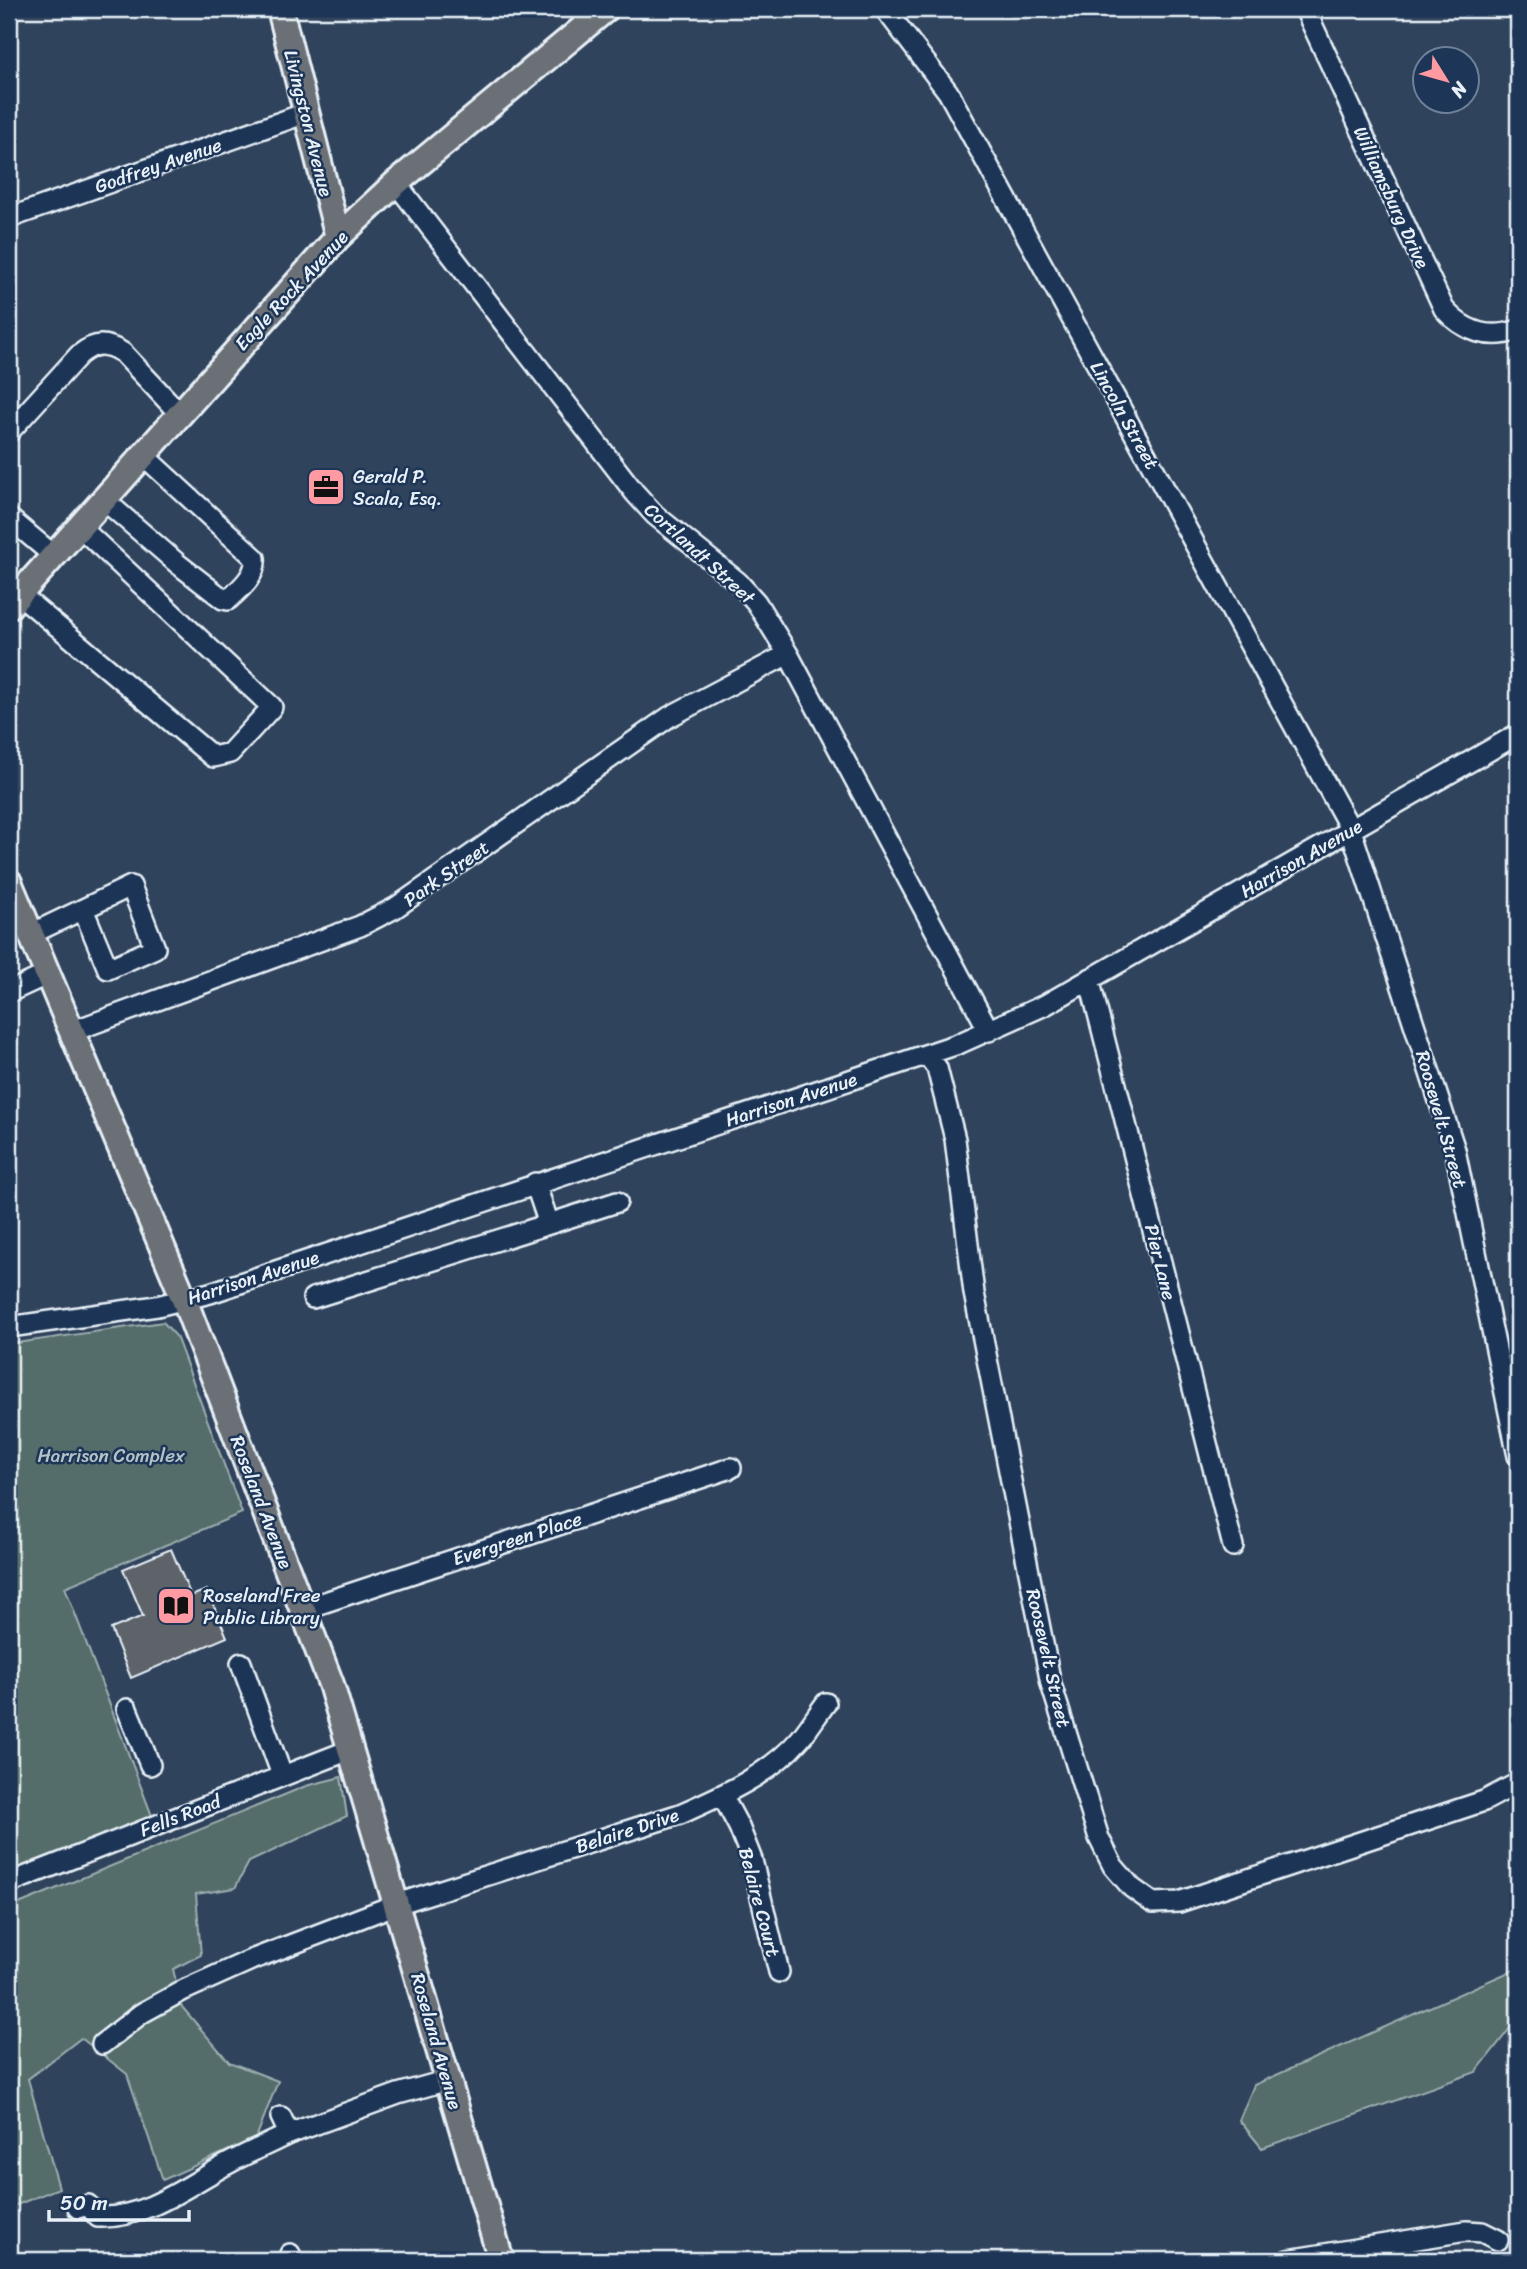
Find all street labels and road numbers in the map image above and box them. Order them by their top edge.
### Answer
street label: Livingston Avenue [274,46,343,200]
street label: Williamsburg Drive [1344,121,1439,274]
street label: Godfrey Avenue [90,128,227,203]
street label: Eagle Rock Avenue [226,222,357,359]
street label: Lincoln Street [1081,355,1168,476]
street label: Cortlandt Street [636,494,764,614]
street label: Harrison Avenue [1234,810,1369,907]
street label: Park Street [396,831,496,915]
street label: Roosevelt Street [1406,1046,1477,1192]
street label: Harrison Avenue [721,1063,861,1136]
street label: Pier Lane [1135,1220,1186,1304]
street label: Harrison Avenue [183,1241,323,1314]
street label: Roseland Avenue [221,1431,302,1574]
street label: Evergreen Place [448,1502,586,1575]
street label: Roosevelt Street [1016,1585,1081,1731]
street label: Fells Road [135,1784,227,1846]
street label: Belaire Drive [571,1798,683,1863]
street label: Belaire Court [729,1844,790,1961]
street label: Roseland Avenue [401,1969,472,2113]

